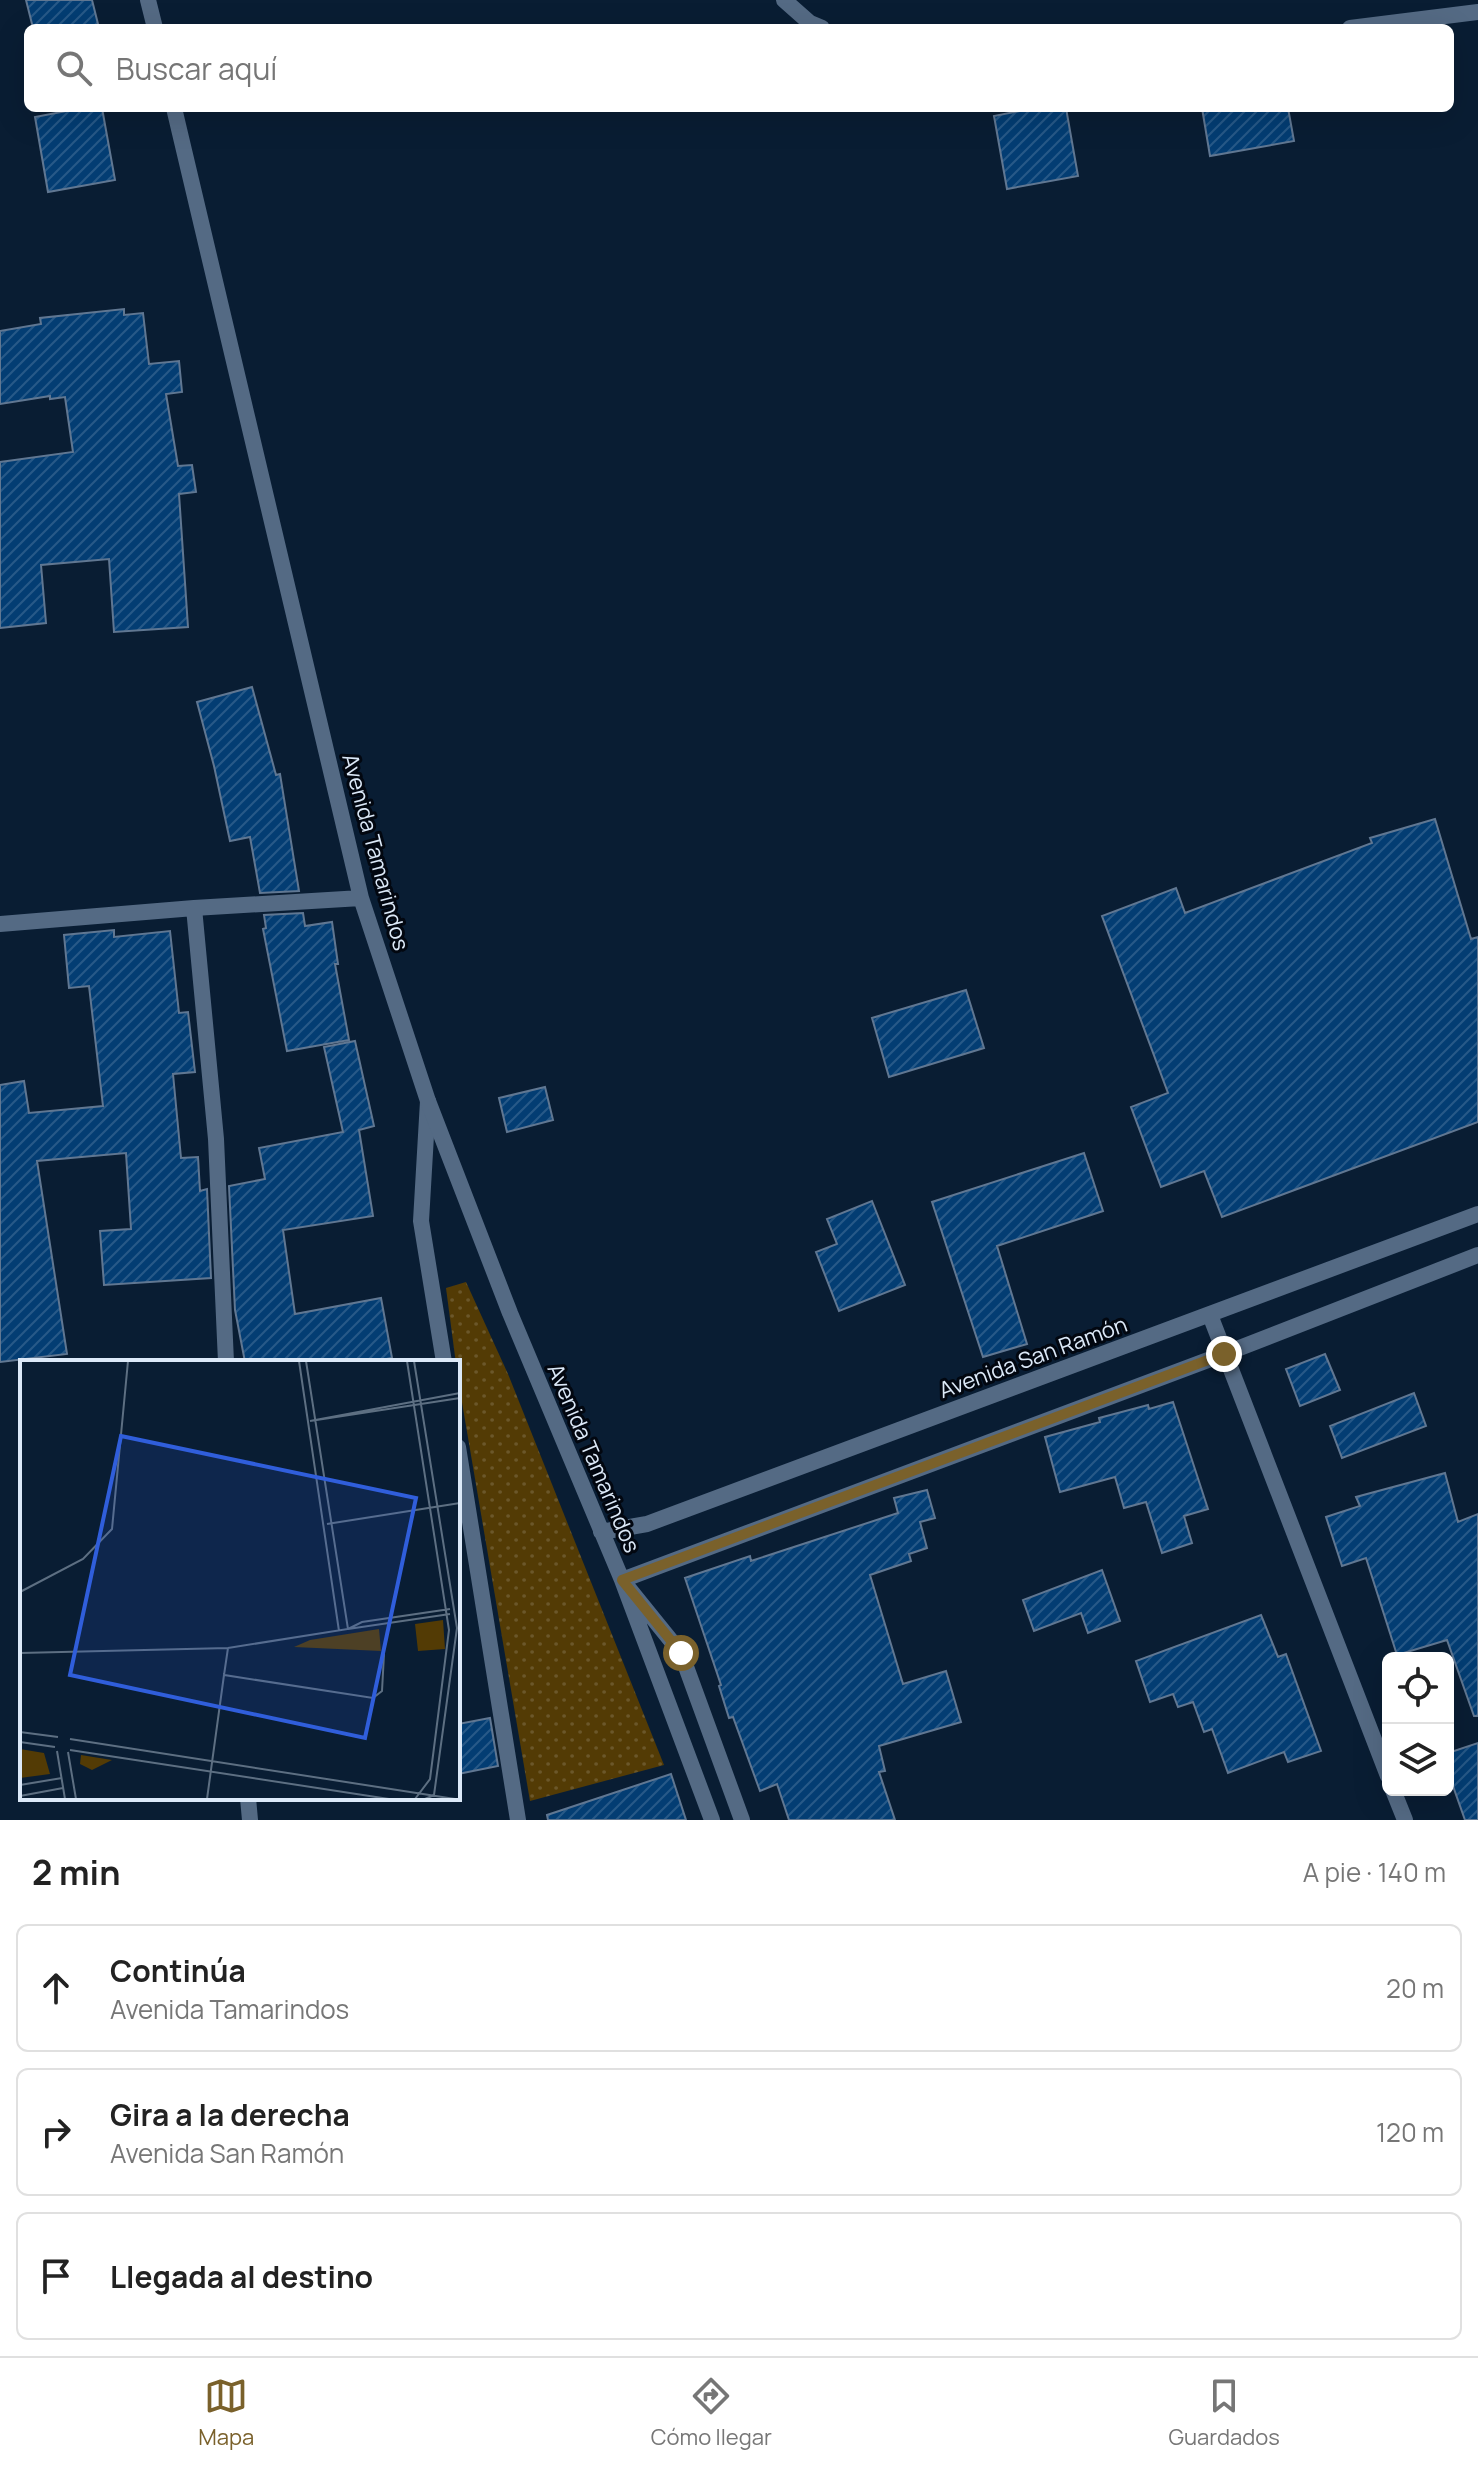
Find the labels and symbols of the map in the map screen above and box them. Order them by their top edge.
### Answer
street label: Avenida Tamarindos [335,750,417,954]
street label: Avenida San Ramón [935,1309,1131,1405]
route end [1206,1336,1242,1372]
street label: Avenida Tamarindos [541,1359,647,1557]
inset map [20,1360,460,1800]
route start [663,1635,699,1671]

